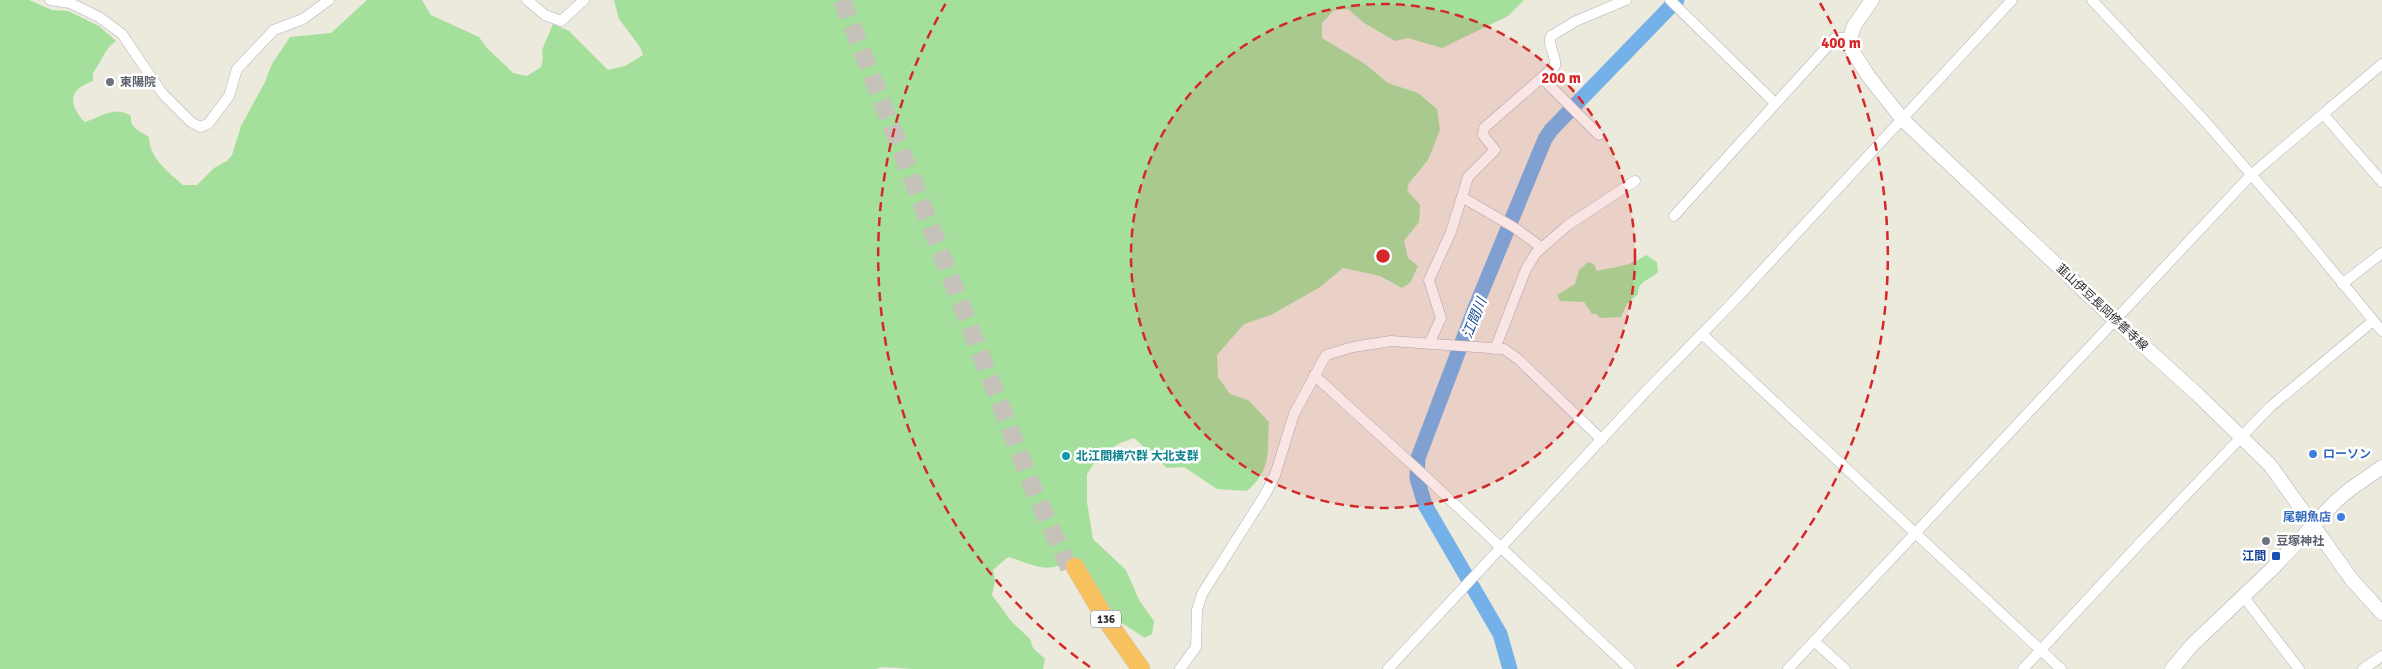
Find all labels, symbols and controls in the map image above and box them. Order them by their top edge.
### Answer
text: 400 m [1821,34,1861,52]
text: 200 m [1541,69,1581,87]
place label: 東陽院 [120,75,156,90]
marker: 東陽院 [104,76,116,88]
centre of rings [1374,247,1392,265]
street label: 韮山伊豆長岡修善寺線 [2053,261,2151,354]
water label: 江間川 [1459,294,1491,341]
place label: ローソン [2323,447,2371,462]
marker: ローソン [2307,448,2319,460]
place label: 北江間横穴群 大北支群 [1076,449,1199,464]
marker: 北江間横穴群 大北支群 [1060,450,1072,462]
place label: 尾朝魚店 [2283,510,2331,525]
marker: 尾朝魚店 [2335,511,2347,523]
place label: 豆塚神社 [2276,534,2324,549]
marker: 豆塚神社 [2260,535,2272,547]
place label: 江間 [2242,549,2266,564]
marker: 江間 [2270,550,2282,562]
road number: 136 [1091,610,1121,628]

